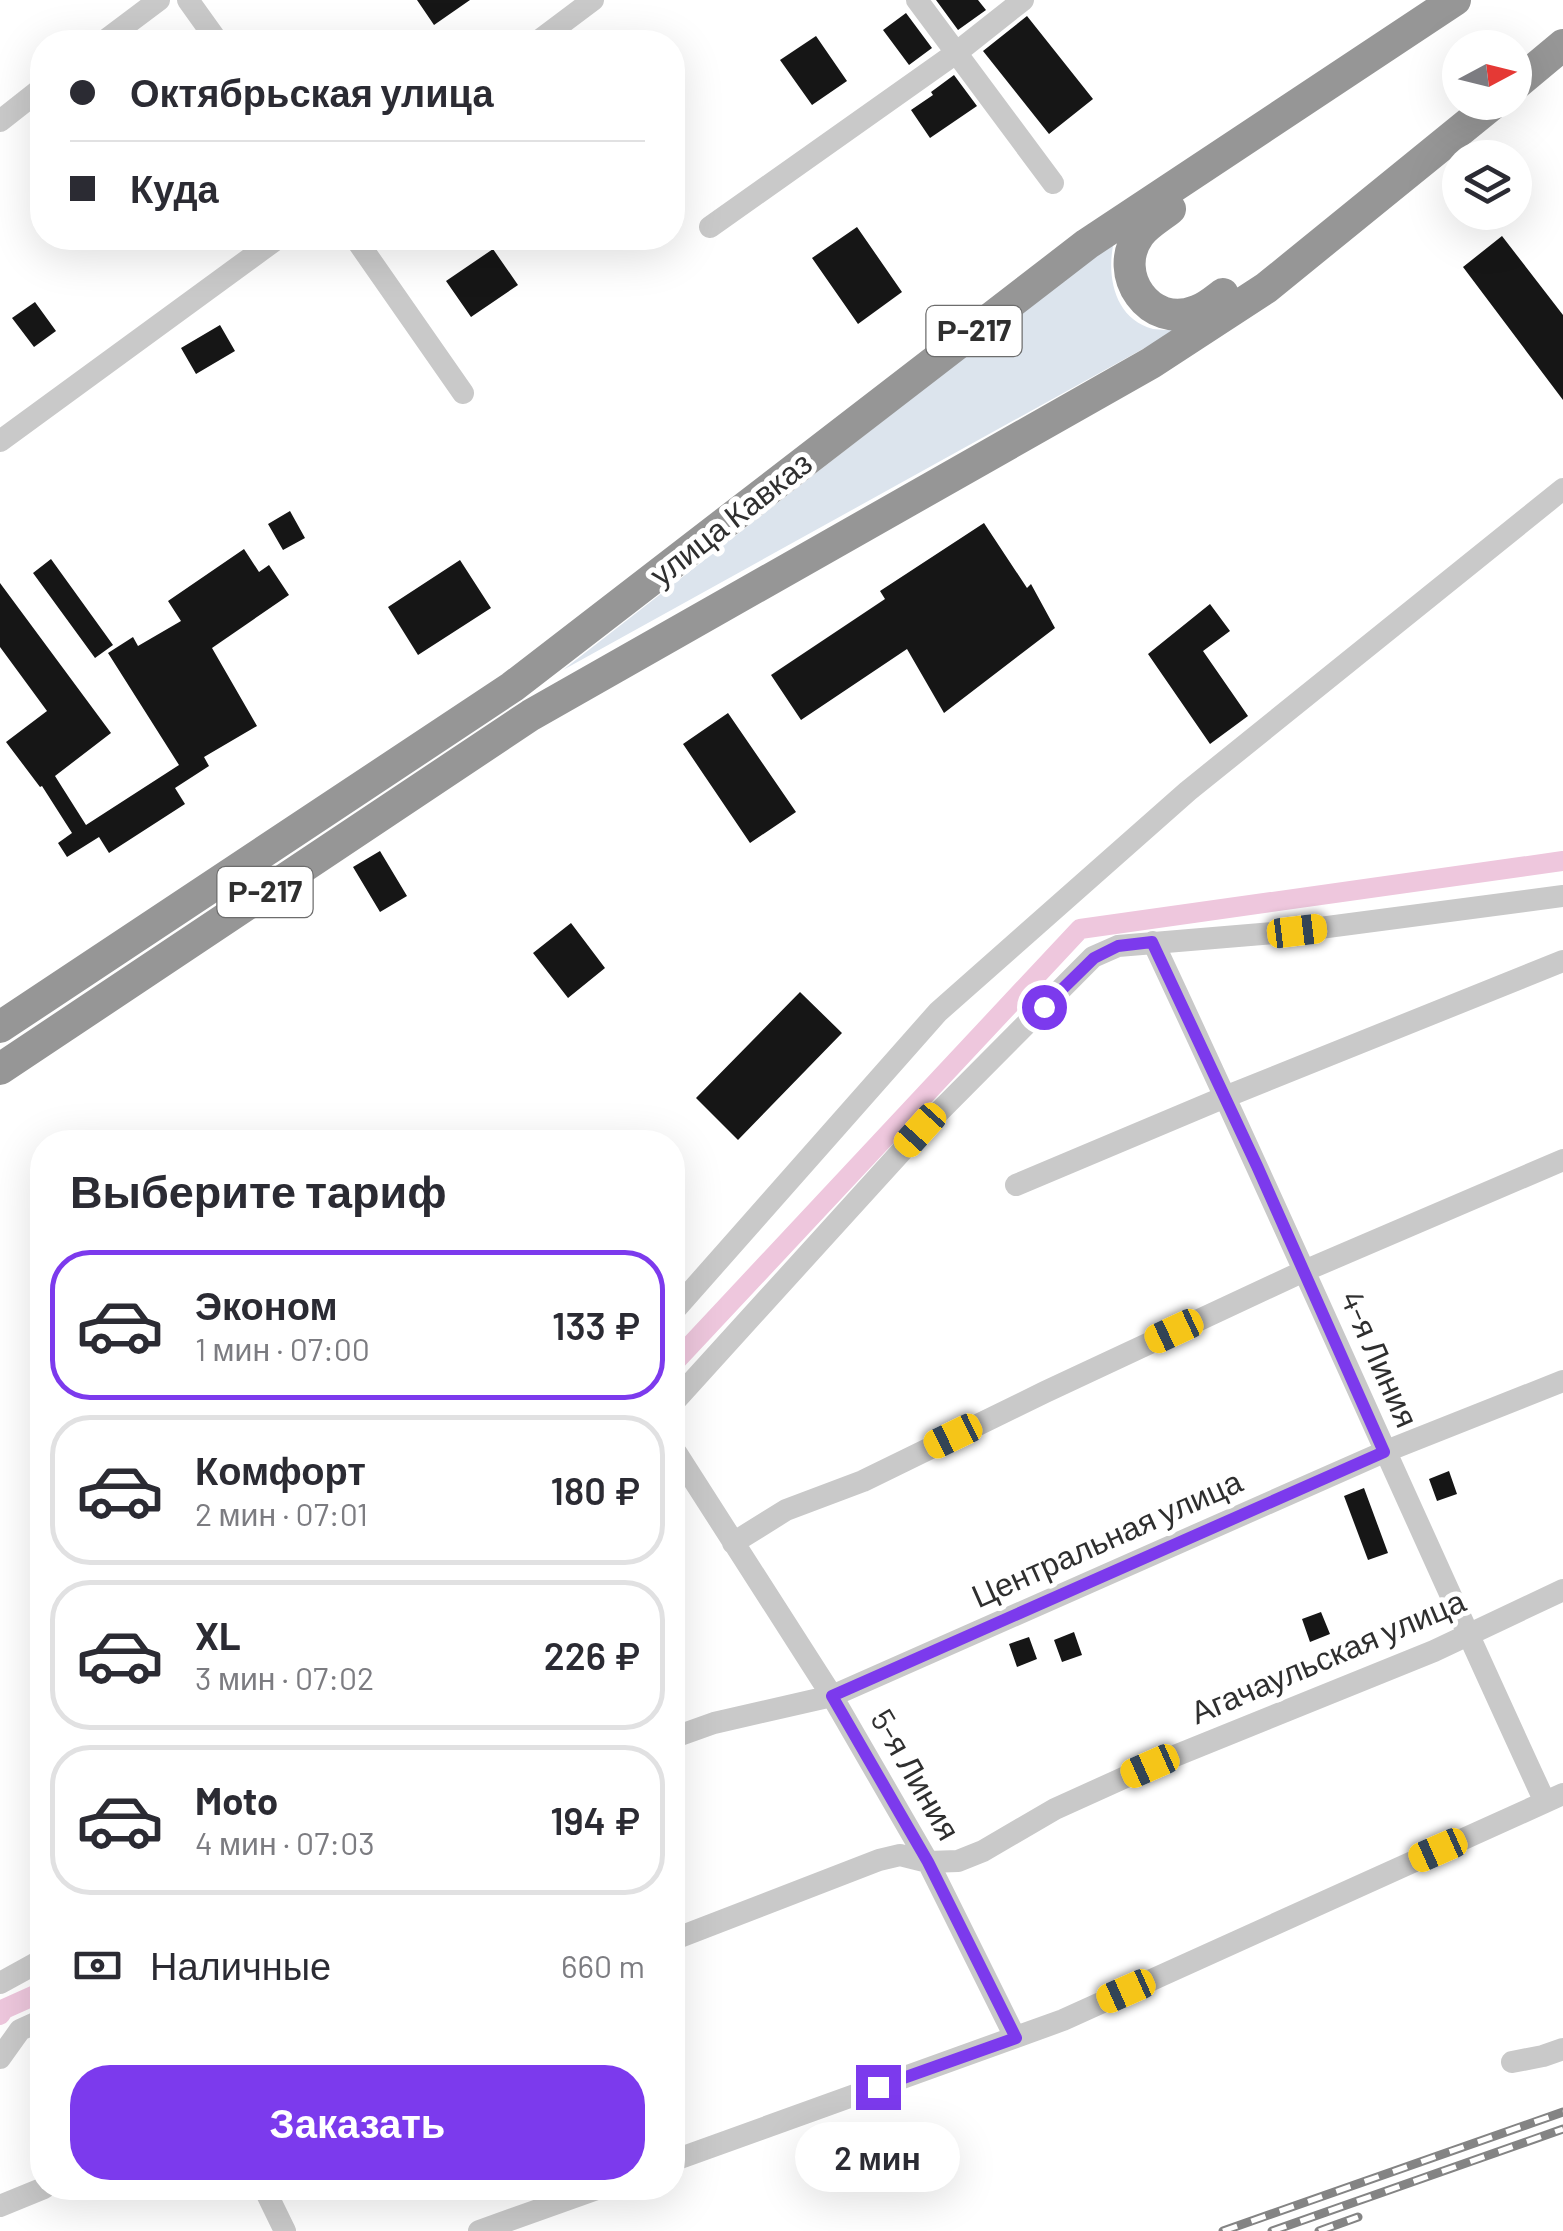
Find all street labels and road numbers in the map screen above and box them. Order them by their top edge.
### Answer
road number: Р-217 [926,306,1022,356]
street label: улица Кавказ [641,443,819,593]
road number: Р-217 [218,867,312,917]
street label: 4-я Линия [1334,1284,1428,1432]
street label: Центральная улица [965,1460,1248,1615]
street label: Агачаульская улица [1184,1580,1471,1731]
street label: 5-я Линия [864,1702,969,1846]

